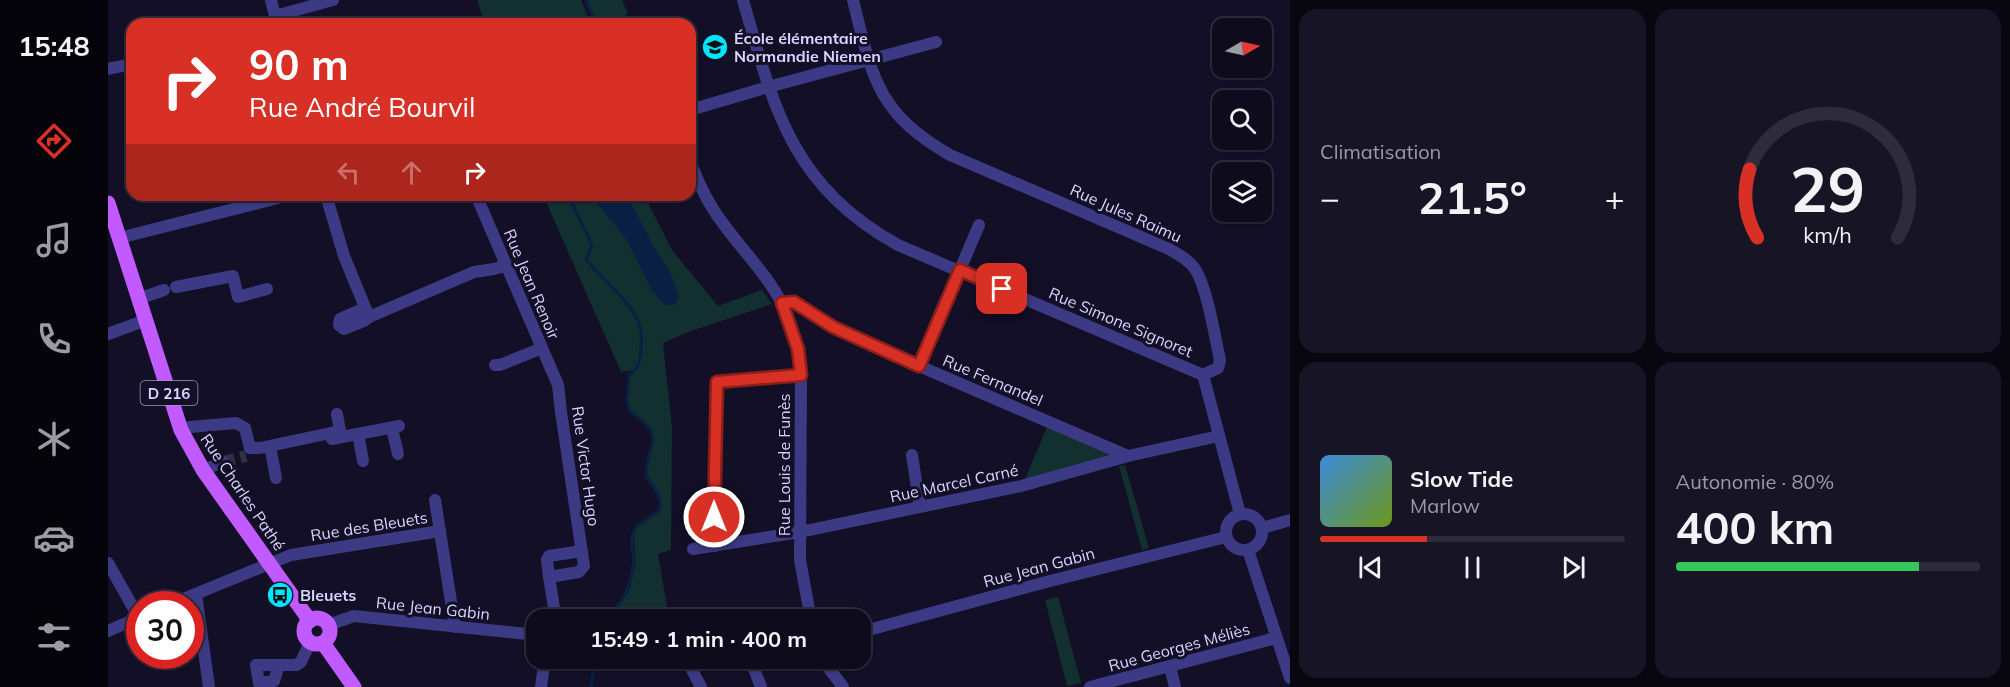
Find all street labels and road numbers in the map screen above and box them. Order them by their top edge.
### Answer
street label: Rue Jules Raimu [1067,179,1185,247]
street label: Rue Jean Renoir [500,226,564,342]
street label: Rue Simone Signoret [1046,283,1196,362]
street label: Rue Fernandel [940,350,1046,410]
road number: D 216 [140,381,198,405]
street label: Rue Louis de Funès [774,394,794,536]
street label: Rue Victor Hugo [568,405,604,527]
street label: Rue Charles Pathé [196,430,290,554]
street label: Rue Marcel Carné [888,460,1020,506]
street label: Rue des Bleuets [309,507,429,545]
street label: Rue Jean Gabin [981,543,1097,591]
street label: Rue Jean Gabin [375,592,491,624]
street label: Rue Georges Méliès [1106,618,1252,675]

